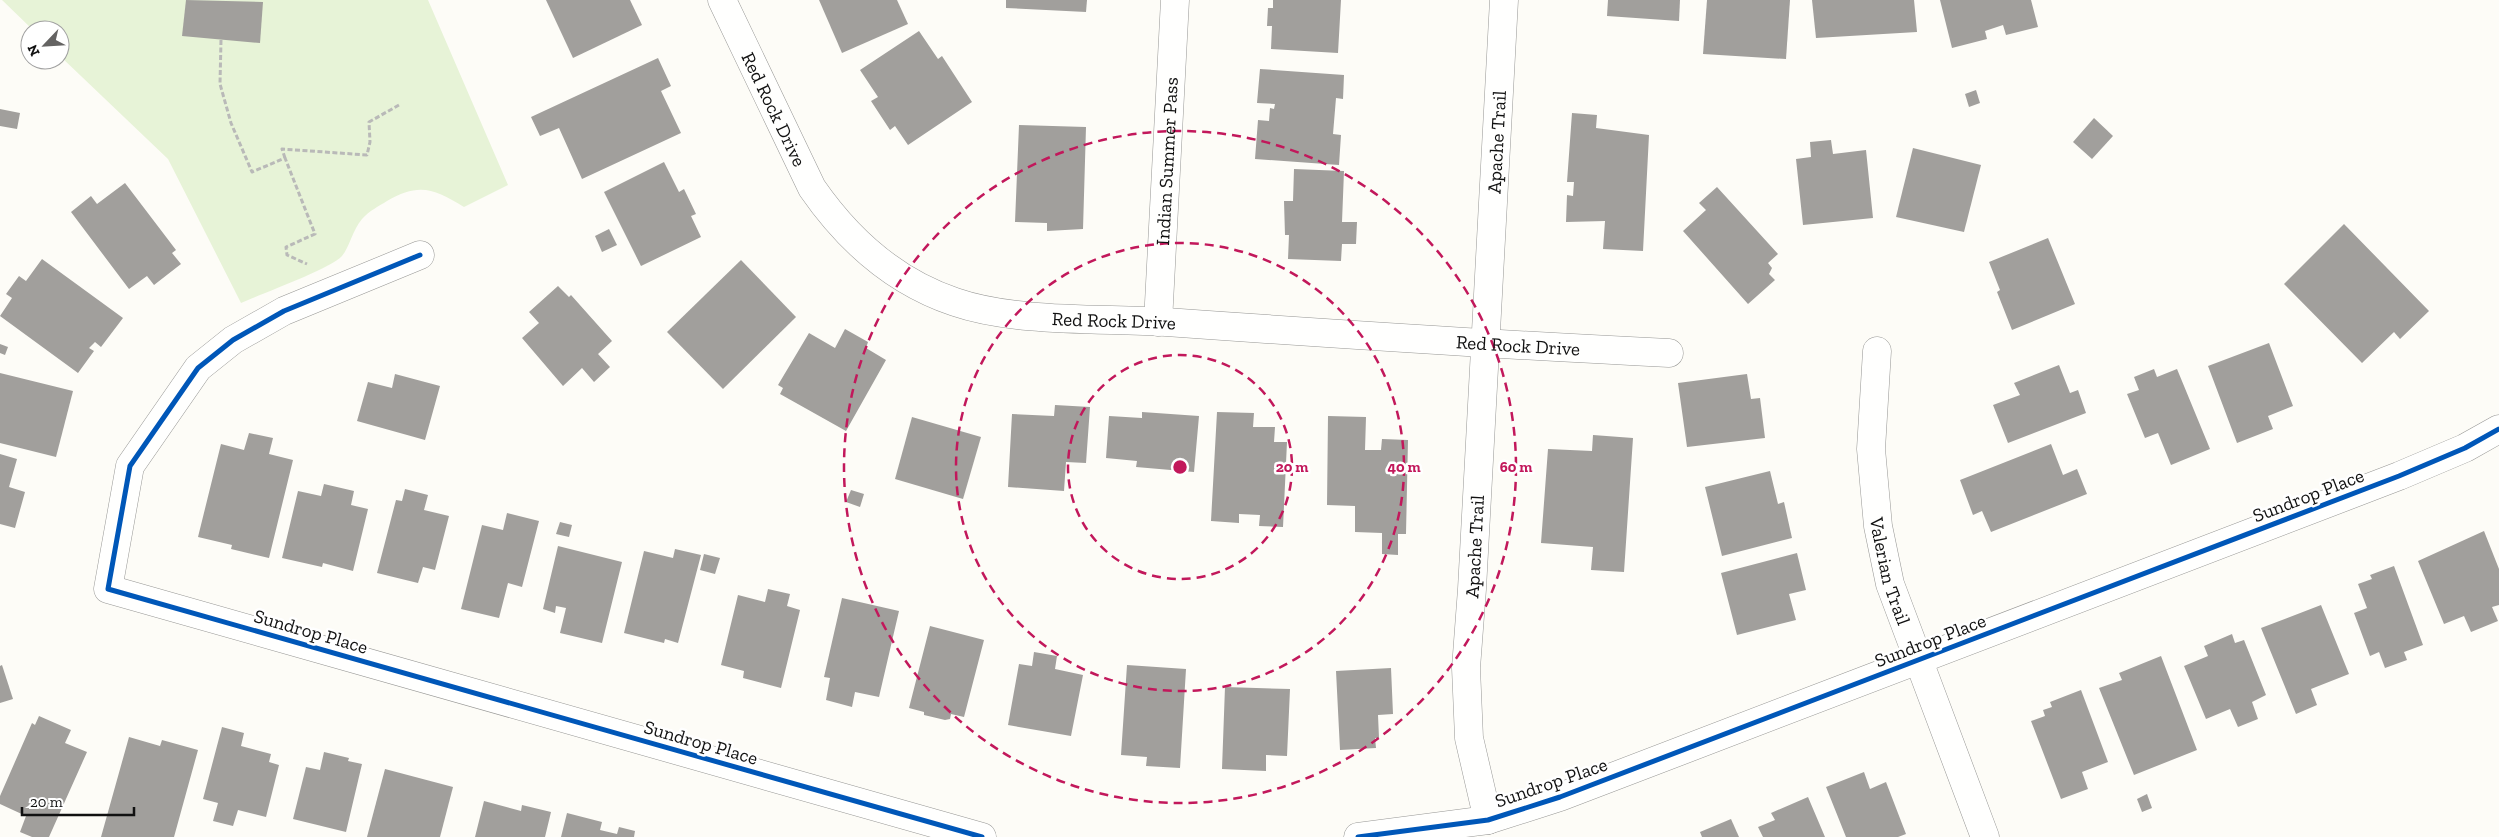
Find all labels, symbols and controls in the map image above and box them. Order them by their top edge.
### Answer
north arrow [20,20,70,70]
text: N [24,42,44,59]
street label: Red Rock Drive [737,48,811,170]
street label: Indian Summer Pass [1151,77,1183,246]
street label: Apache Trail [1482,90,1511,194]
street label: Red Rock Drive [1051,307,1177,335]
street label: Red Rock Drive [1455,330,1581,360]
centre of rings [1171,458,1189,476]
text: 20 m [1276,458,1308,476]
text: 40 m [1387,458,1421,476]
text: 60 m [1500,458,1532,476]
street label: Sundrop Place [2249,464,2367,527]
street label: Apache Trail [1460,494,1489,599]
street label: Valerian Trail [1865,515,1915,628]
street label: Sundrop Place [251,604,371,659]
street label: Sundrop Place [1871,609,1989,672]
street label: Sundrop Place [641,715,761,770]
street label: Sundrop Place [1492,752,1610,812]
scale bar [22,784,135,816]
text: 20 m [30,793,63,811]

